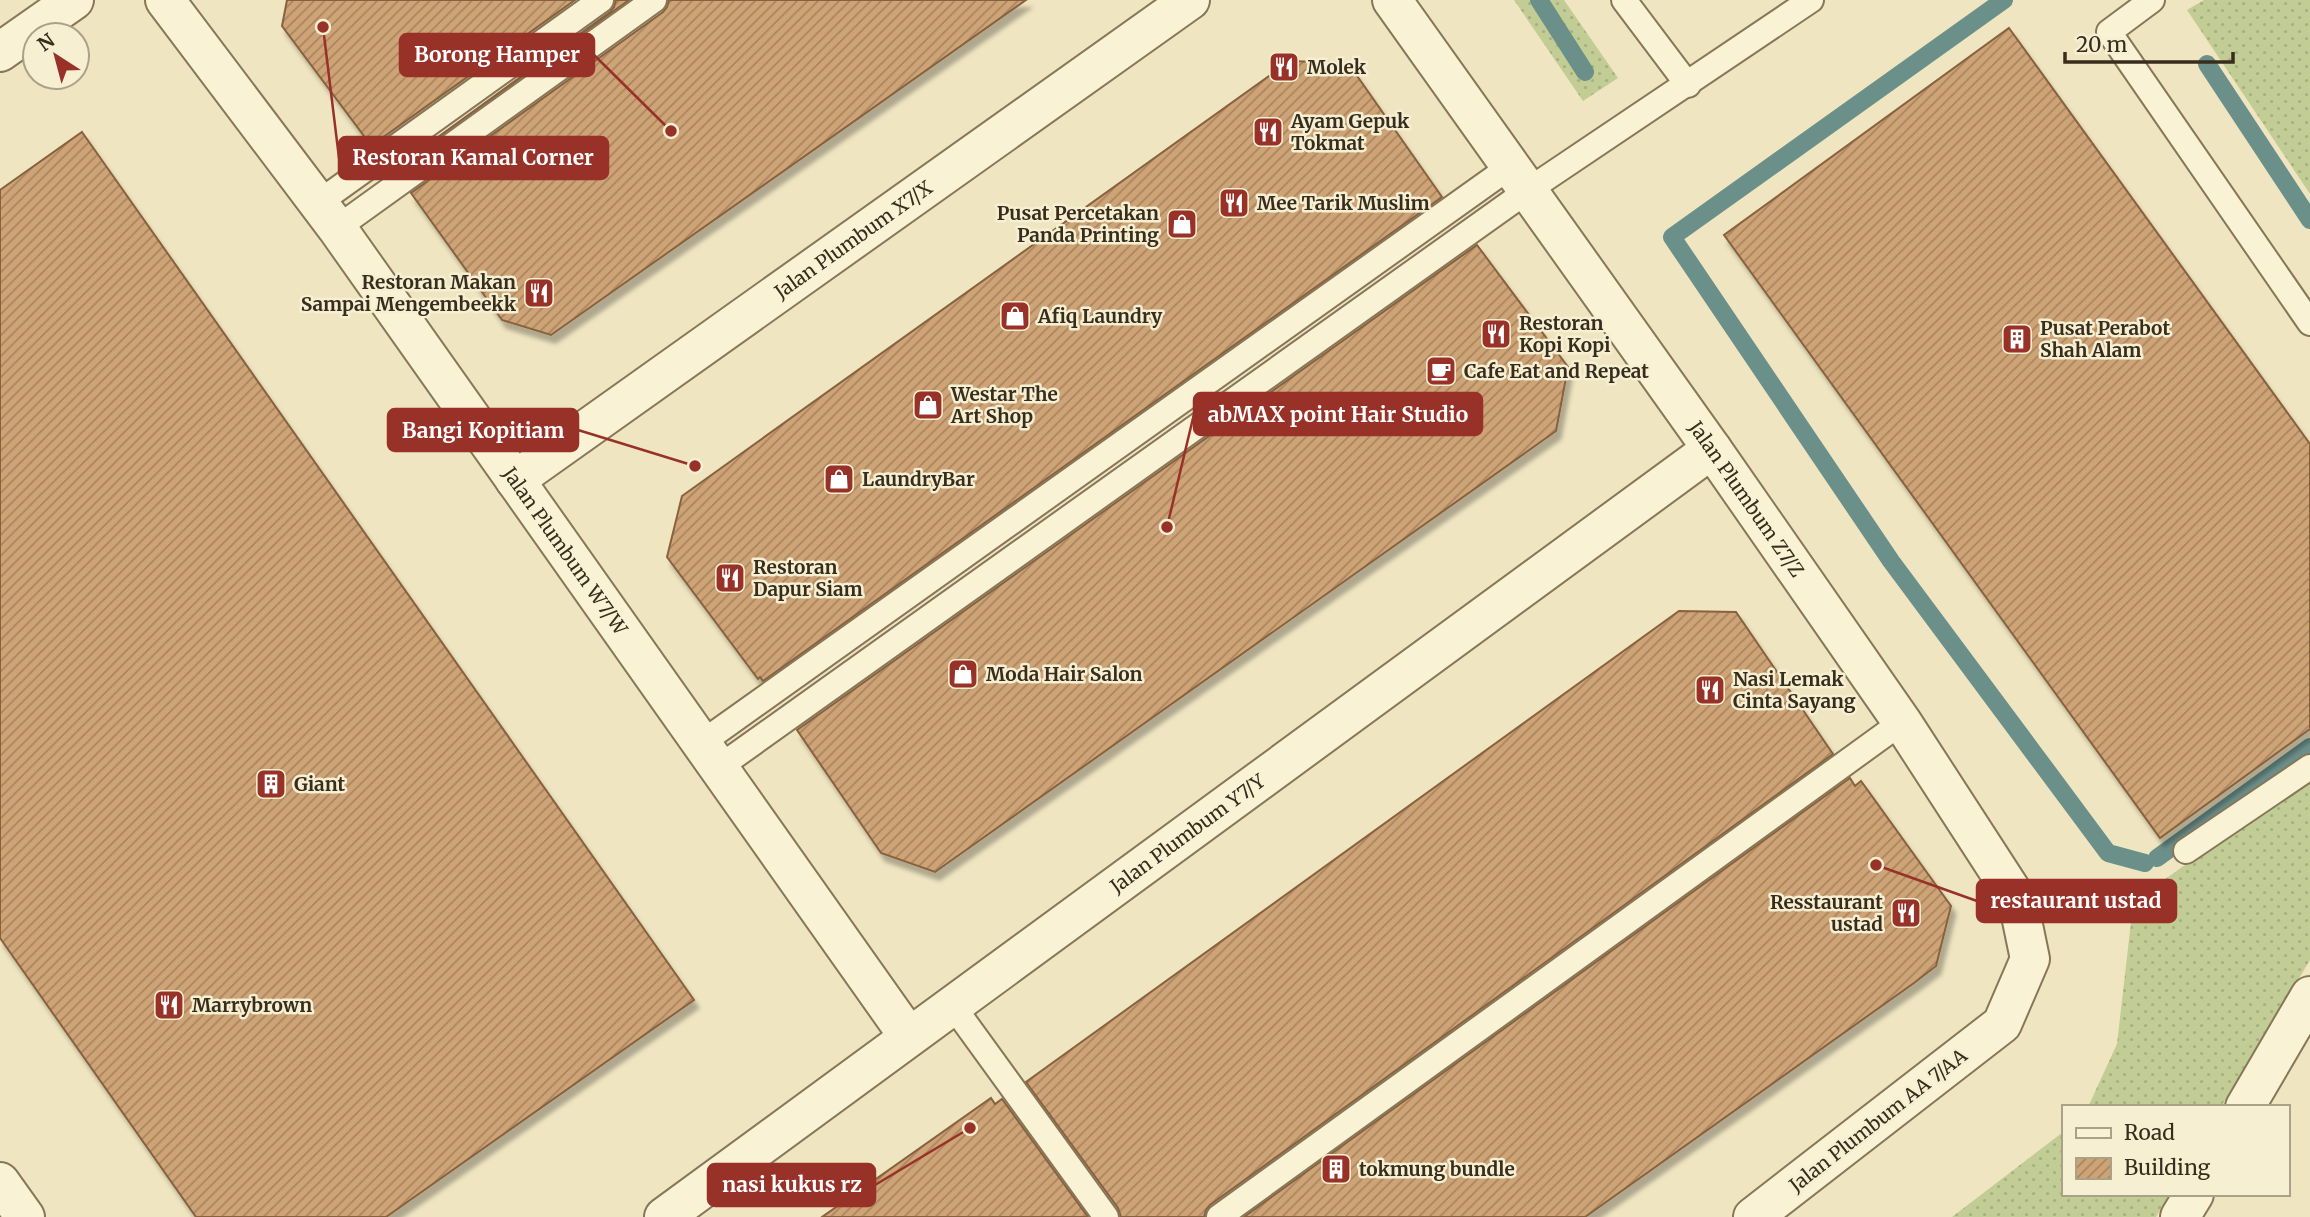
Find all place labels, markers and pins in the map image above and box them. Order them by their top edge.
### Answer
callout: Borong Hamper [400,34,594,76]
restaurant icon: Molek [1267,50,1301,84]
place label: Molek [1307,55,1367,79]
place label: Ayam Gepuk Tokmat [1290,109,1410,155]
restaurant icon: Ayam Gepuk Tokmat [1251,115,1285,149]
callout: Restoran Kamal Corner [339,137,608,179]
restaurant icon: Mee Tarik Muslim [1217,186,1251,220]
place label: Mee Tarik Muslim [1257,191,1430,215]
place label: Pusat Percetakan Panda Printing [997,201,1159,247]
shop icon: Pusat Percetakan Panda Printing [1165,207,1199,241]
place label: Restoran Makan Sampai Mengembeekk [301,270,517,316]
restaurant icon: Restoran Makan Sampai Mengembeekk [522,276,556,310]
shop icon: Afiq Laundry [998,299,1032,333]
place label: Afiq Laundry [1037,304,1163,328]
place label: Restoran Kopi Kopi [1519,311,1611,357]
place label: Pusat Perabot Shah Alam [2040,316,2170,362]
restaurant icon: Restoran Kopi Kopi [1479,317,1513,351]
building icon: Pusat Perabot Shah Alam [2000,322,2034,356]
cafe icon: Cafe Eat and Repeat [1424,354,1458,388]
place label: Cafe Eat and Repeat [1464,359,1649,383]
place label: Westar The Art Shop [950,382,1058,428]
shop icon: Westar The Art Shop [911,388,945,422]
callout: abMAX point Hair Studio [1194,393,1482,435]
callout: Bangi Kopitiam [388,409,578,451]
shop icon: LaundryBar [822,462,856,496]
place label: LaundryBar [862,467,975,491]
place label: Restoran Dapur Siam [753,555,863,601]
restaurant icon: Restoran Dapur Siam [713,561,747,595]
shop icon: Moda Hair Salon [946,657,980,691]
place label: Moda Hair Salon [986,662,1143,686]
place label: Nasi Lemak Cinta Sayang [1733,667,1856,713]
restaurant icon: Nasi Lemak Cinta Sayang [1693,673,1727,707]
building icon: Giant [254,767,288,801]
place label: Giant [294,772,345,796]
callout: restaurant ustad [1977,880,2176,922]
place label: Resstaurant ustad [1770,890,1883,936]
restaurant icon: Resstaurant ustad [1889,896,1923,930]
restaurant icon: Marrybrown [152,988,186,1022]
place label: Marrybrown [192,993,312,1017]
building icon: tokmung bundle [1319,1152,1353,1186]
place label: tokmung bundle [1359,1157,1515,1181]
callout: nasi kukus rz [708,1164,875,1206]

